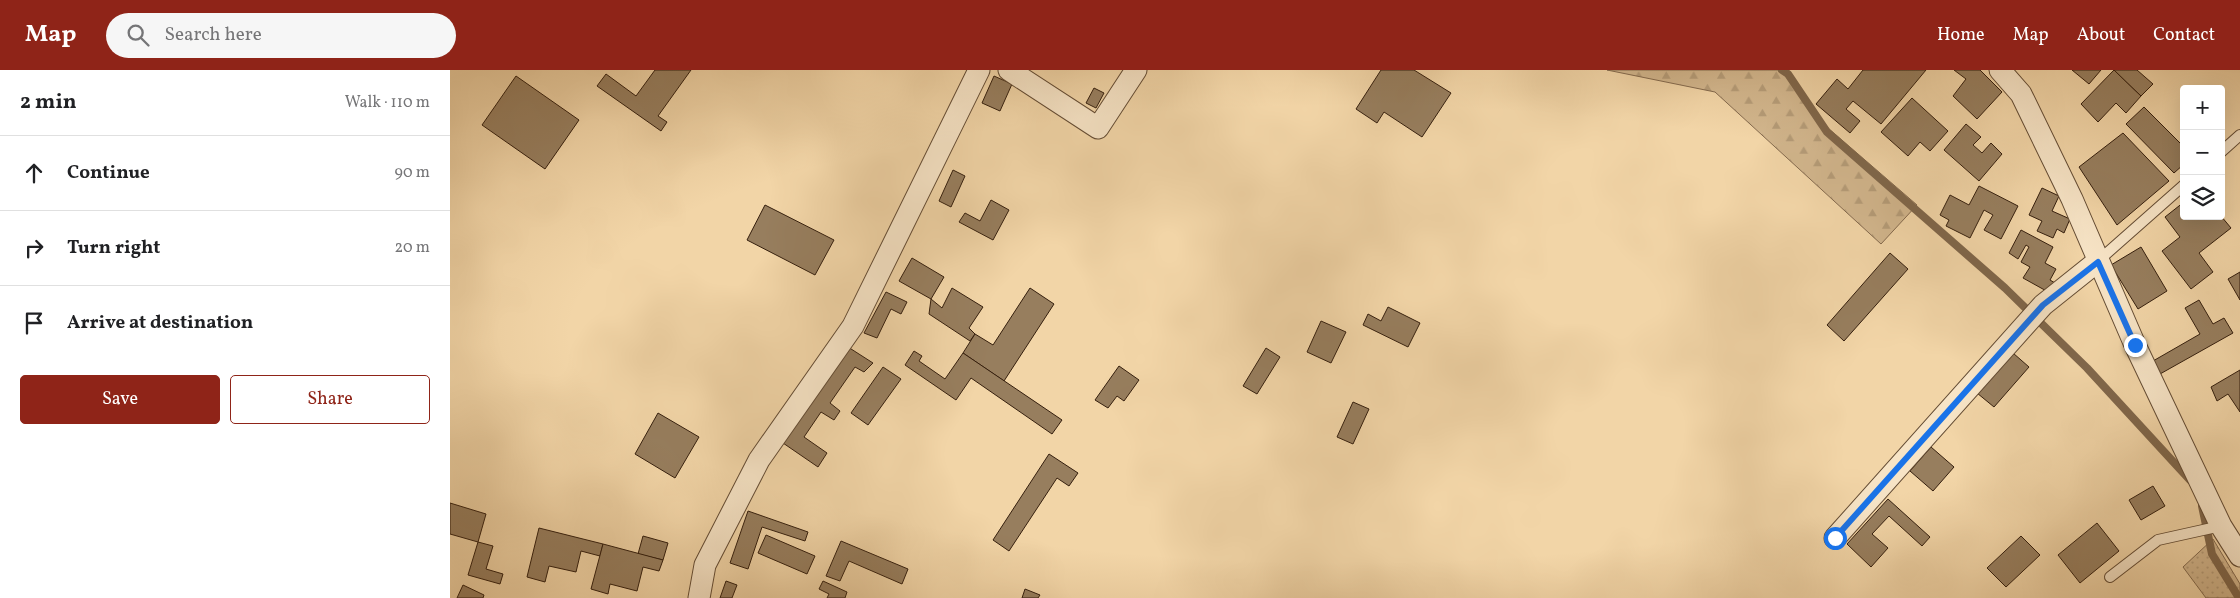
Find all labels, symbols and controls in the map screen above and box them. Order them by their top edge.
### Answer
search box [106,13,456,58]
text: Map [25,18,76,52]
icon: search [124,21,152,49]
text: Search here [164,22,262,48]
text: Home [1937,23,1985,48]
text: Map [2013,23,2049,48]
text: About [2077,23,2125,48]
text: Contact [2153,23,2215,48]
map controls [2180,85,2225,220]
button: + [2180,85,2225,130]
text: 2 min [20,88,77,117]
text: Walk · 110 m [345,92,430,114]
button: − [2180,130,2225,175]
icon: ahead [20,159,48,187]
text: Continue [67,160,150,186]
text: 90 m [394,162,430,184]
button: layers [2180,175,2225,220]
icon: right [20,234,48,262]
text: Turn right [67,235,160,261]
text: 20 m [395,237,430,259]
icon: arrive [20,309,48,337]
text: Arrive at destination [67,310,253,336]
route end [2124,334,2147,357]
button: Save [20,375,220,424]
button: Share [230,375,430,424]
route start [1824,527,1847,550]

